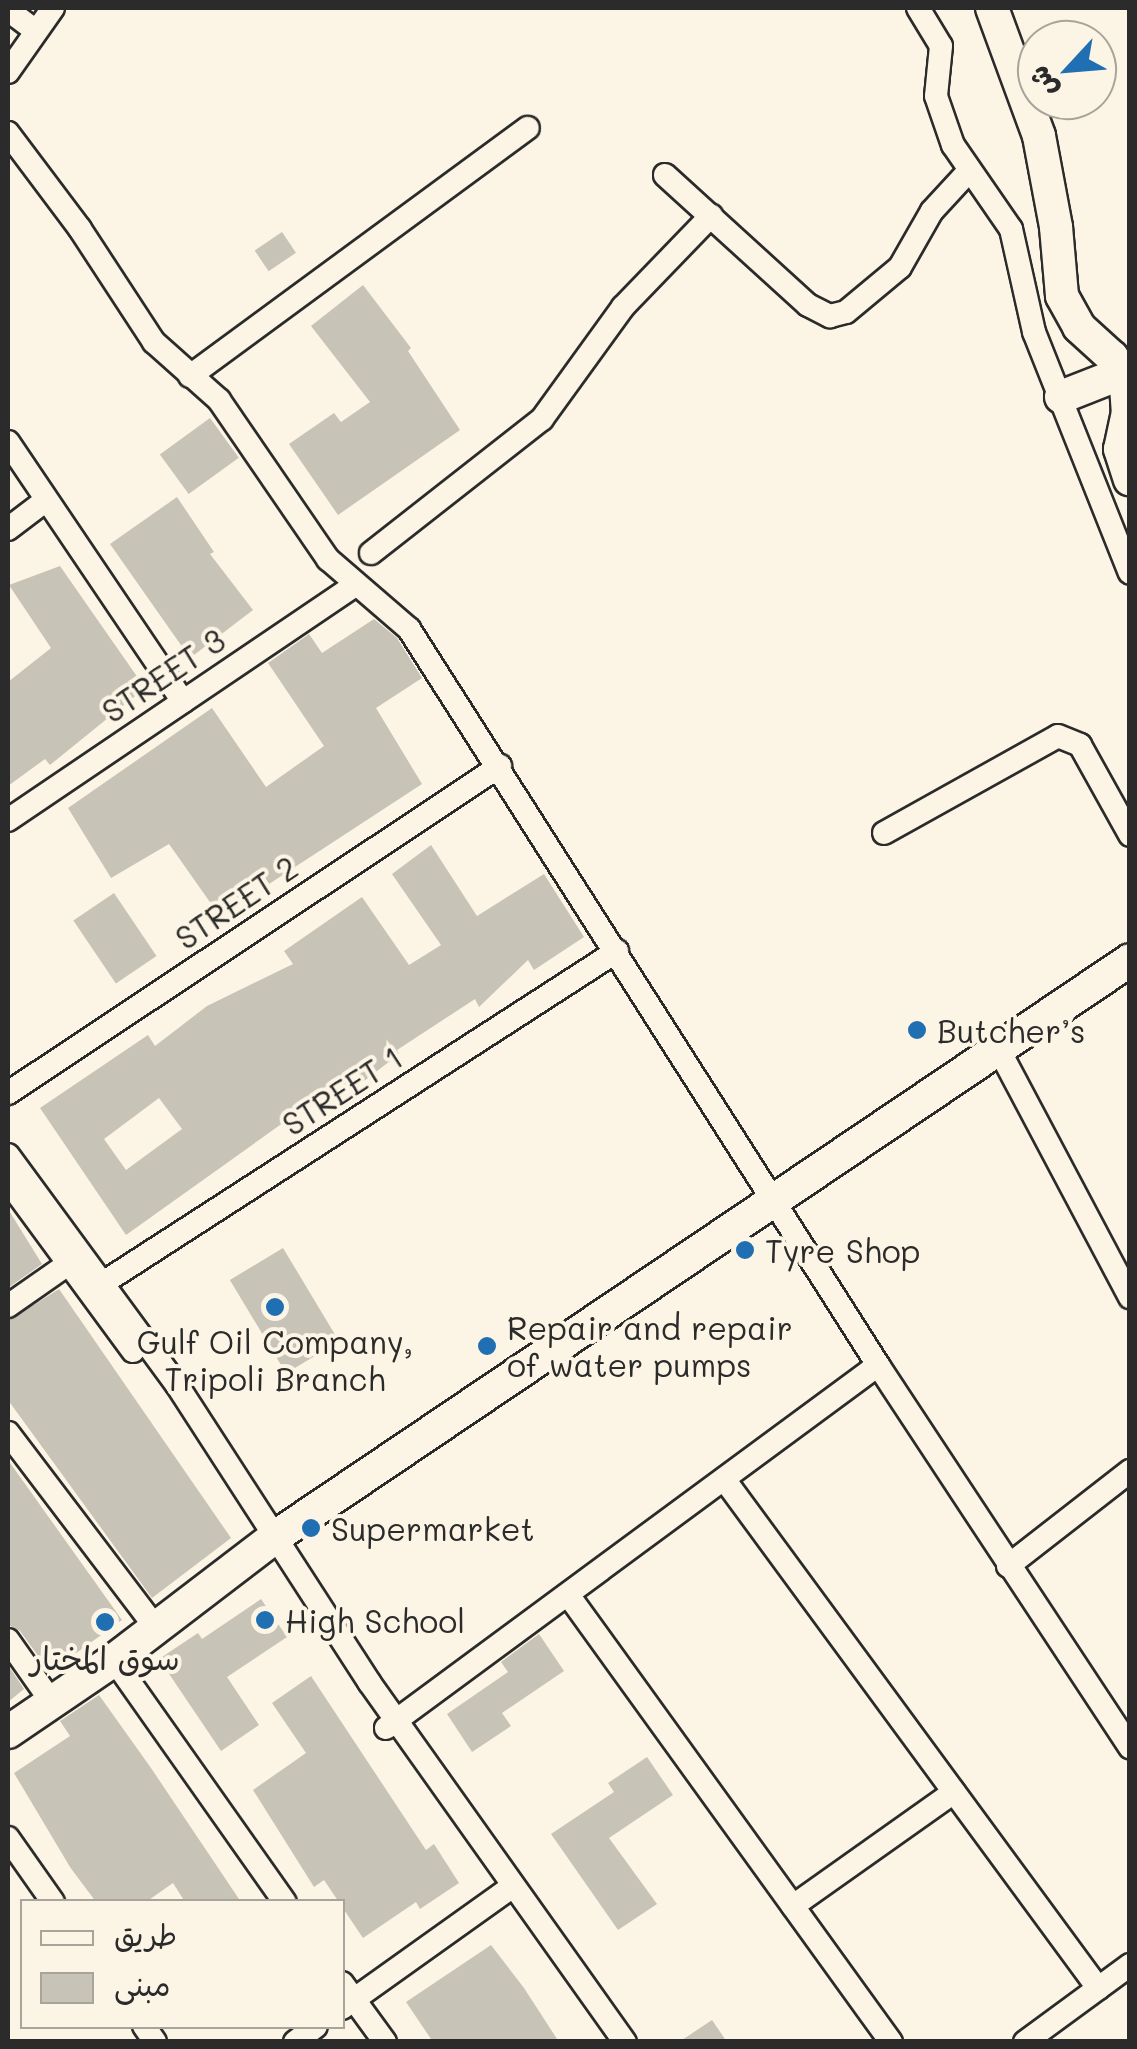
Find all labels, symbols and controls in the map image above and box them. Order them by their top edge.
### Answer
north arrow [1017,20,1117,120]
text: ش [1019,61,1065,104]
street label: STREET 3 [94,620,232,730]
street label: STREET 2 [168,847,304,957]
place label: Butcher’s [937,1011,1086,1049]
marker: Butcher’s [906,1019,928,1041]
street label: STREET 1 [275,1037,409,1143]
place label: Tyre Shop [765,1231,920,1269]
marker: Tyre Shop [734,1239,756,1261]
marker: Gulf Oil Company, Tripoli Branch [264,1296,286,1318]
place label: Repair and repair of water pumps [507,1309,793,1384]
place label: Gulf Oil Company, Tripoli Branch [137,1323,413,1398]
marker: Repair and repair of water pumps [476,1335,498,1357]
place label: Supermarket [331,1509,535,1547]
marker: Supermarket [300,1517,322,1539]
place label: High School [285,1601,465,1639]
marker: High School [254,1609,276,1631]
marker: سوق المختار [94,1611,116,1633]
place label: سوق المختار [30,1638,180,1676]
legend [20,1899,345,2029]
text: طريق [114,1914,177,1954]
text: مبنى [114,1964,170,2004]

